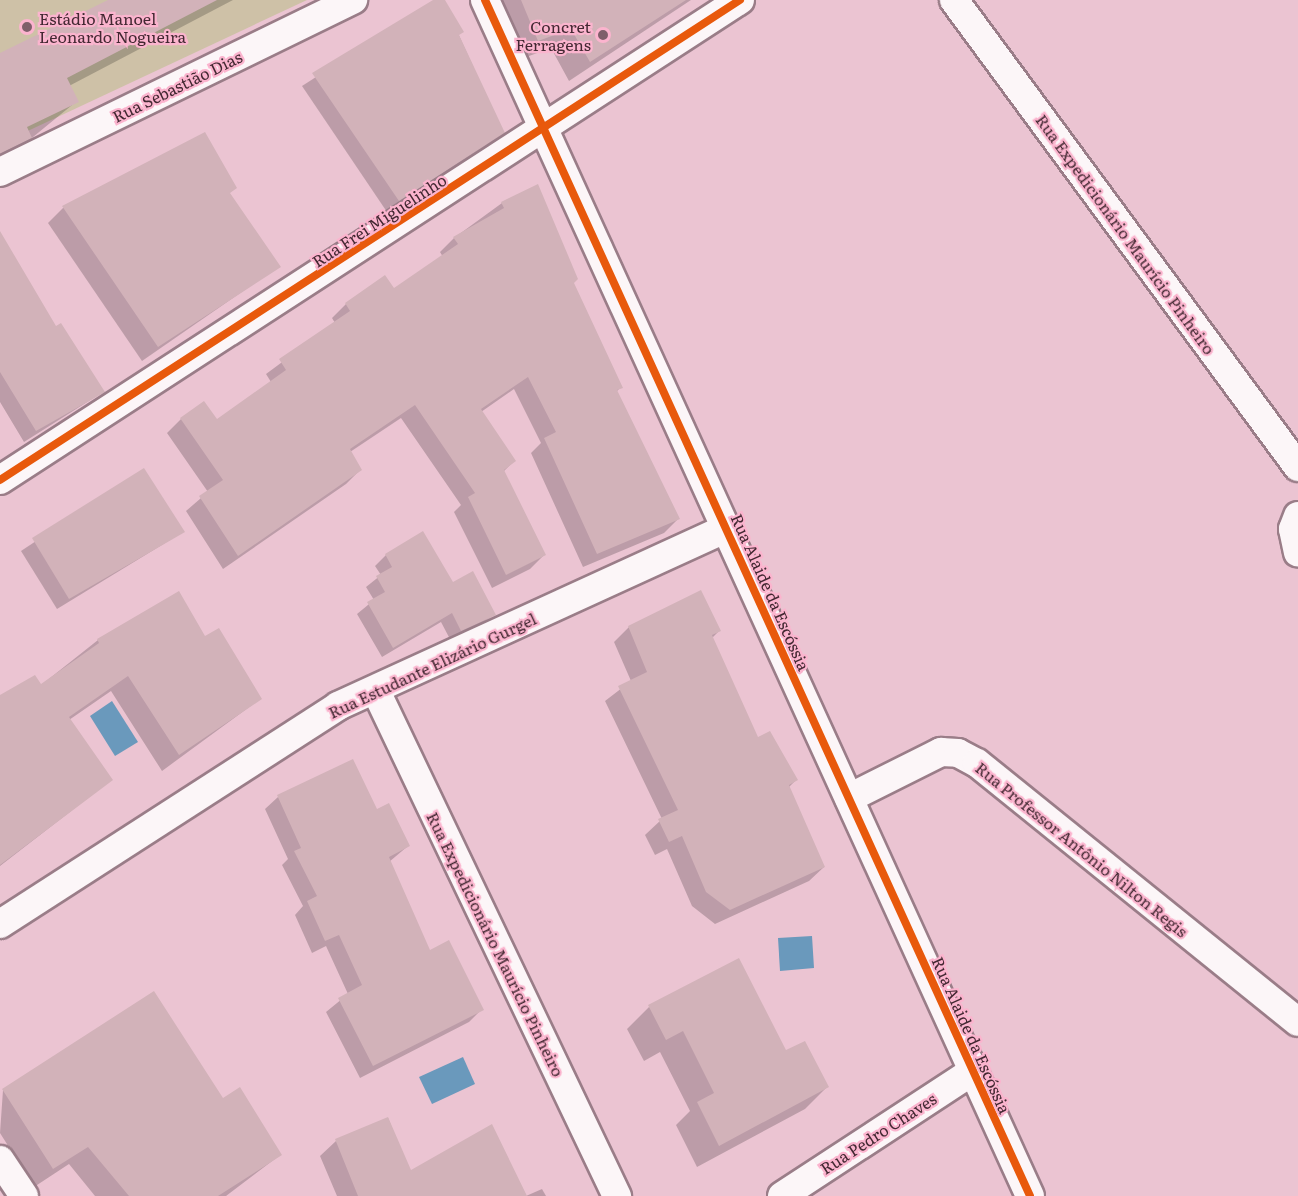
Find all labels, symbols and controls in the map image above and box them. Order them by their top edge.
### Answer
place label: Estádio Manoel Leonardo Nogueira [39,8,186,46]
place label: Concret Ferragens [515,16,591,54]
marker: Estádio Manoel Leonardo Nogueira [20,20,34,34]
marker: Concret Ferragens [596,28,610,42]
street label: Rua Sebastião Dias [109,46,245,126]
street label: Rua Expedicionário Maurício Pinheiro [1032,110,1220,358]
street label: Rua Frei Miguelinho [308,169,450,271]
street label: Rua Alaide da Escóssia [728,511,814,673]
street label: Rua Estudante Elizário Gurgel [325,608,539,722]
street label: Rua Professor Antônio Nilton Regis [972,757,1192,941]
street label: Rua Expedicionário Maurício Pinheiro [423,809,569,1079]
street label: Rua Alaide da Escóssia [929,954,1015,1116]
street label: Rua Pedro Chaves [816,1088,940,1178]

